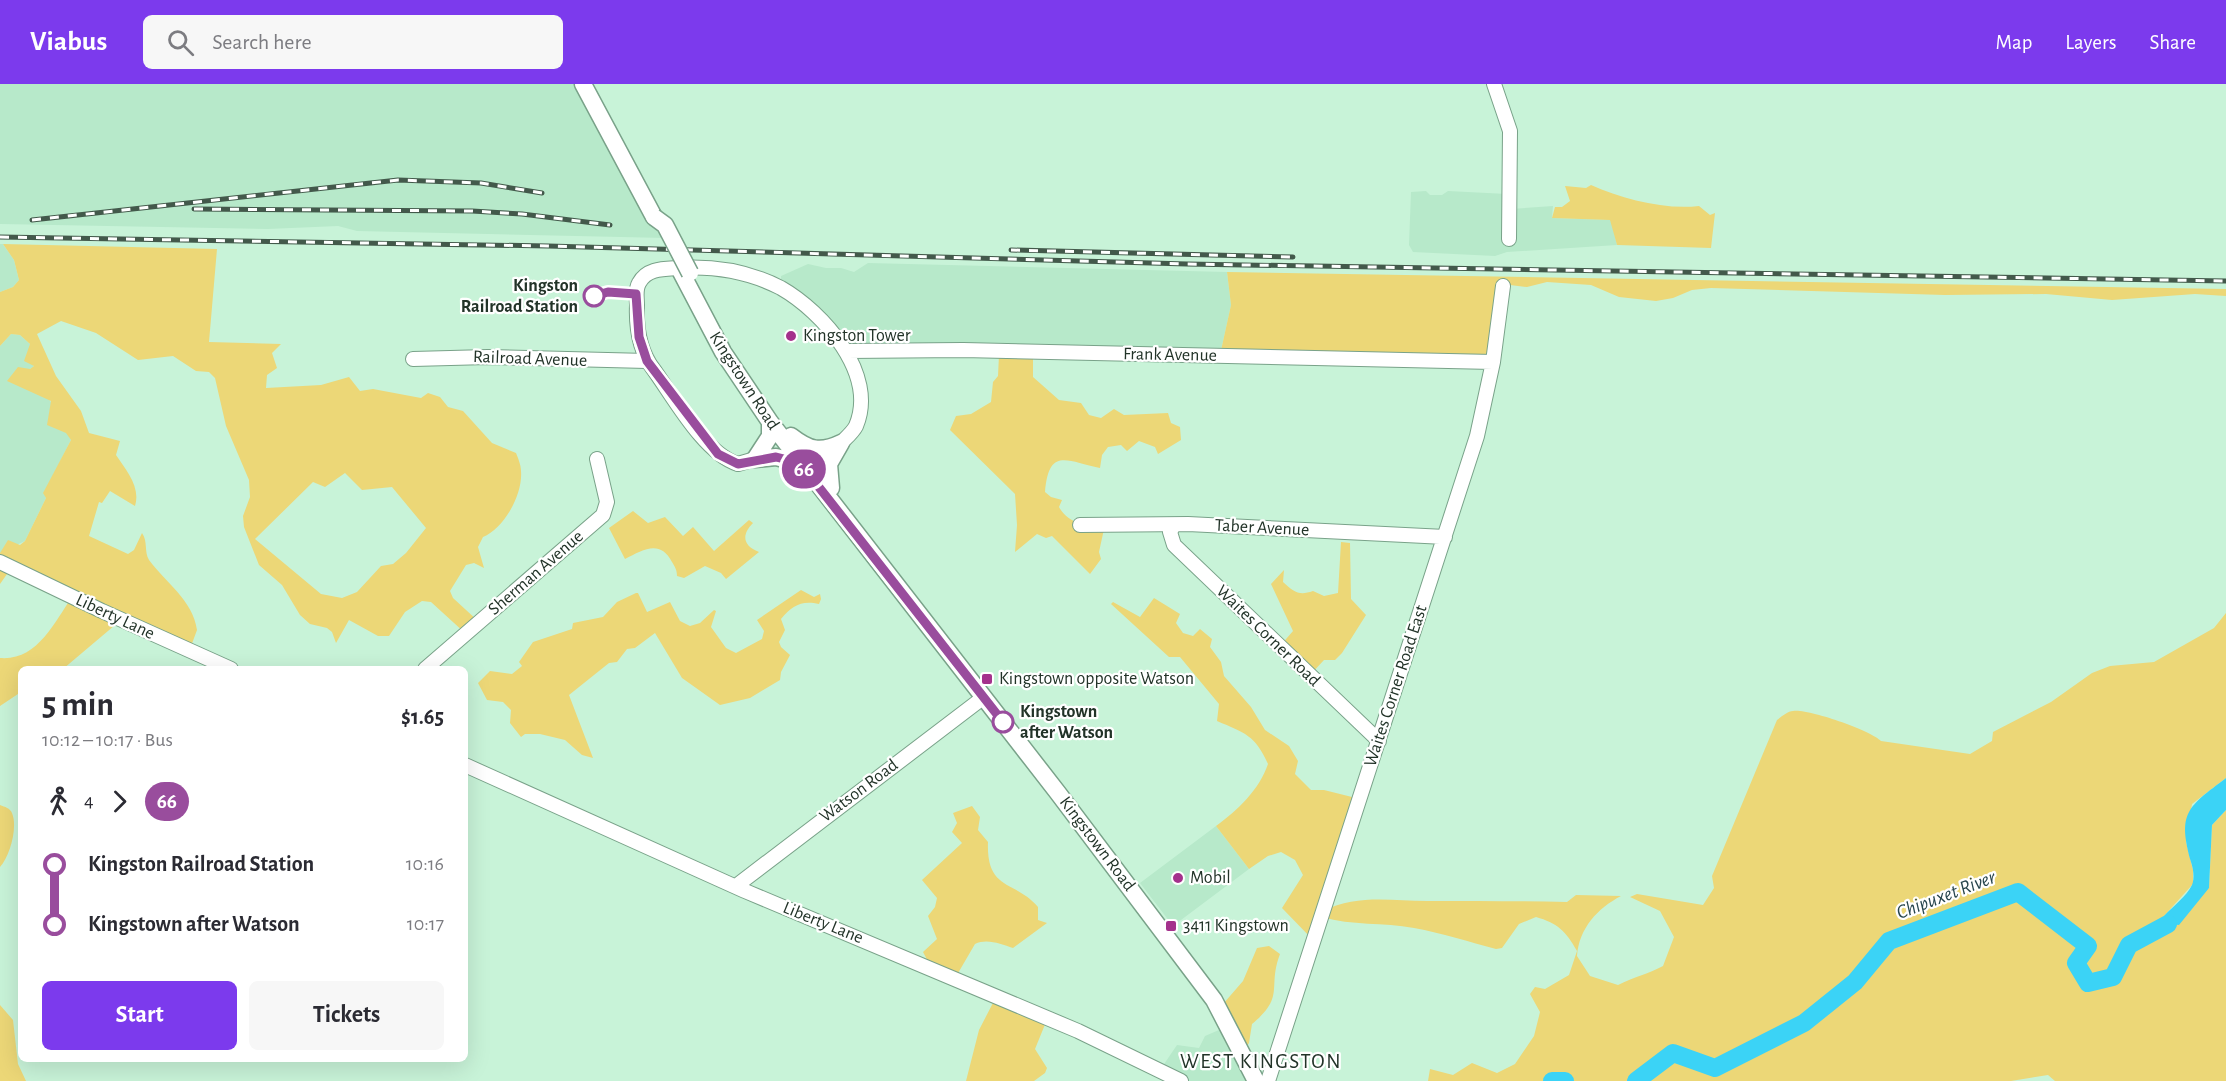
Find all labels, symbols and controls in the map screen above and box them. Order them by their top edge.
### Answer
search box [143,15,563,69]
icon: search [164,26,197,59]
text: Viabus [30,28,107,56]
text: Search here [212,31,312,53]
text: Map [1996,32,2032,53]
text: Layers [2065,32,2116,53]
text: Share [2149,32,2196,53]
place label: Kingston Railroad Station [461,277,578,316]
marker: Kingston Railroad Station [583,285,605,307]
place label: Kingston Tower [803,327,911,345]
street label: Kingstown Road [706,329,782,433]
marker: Kingston Tower [784,329,798,343]
street label: Frank Avenue [1123,345,1217,365]
street label: Railroad Avenue [472,348,588,370]
line badge: 66 [777,450,831,488]
text: 66 [794,459,814,480]
street label: Taber Avenue [1214,517,1310,539]
street label: Sherman Avenue [485,527,587,619]
street label: Waites Corner Road [1213,582,1323,690]
street label: Liberty Lane [73,591,157,643]
street label: Waites Corner Road East [1361,603,1431,769]
place label: Kingstown opposite Watson [999,670,1194,688]
marker: Kingstown opposite Watson [980,672,994,686]
text: 5 min [42,689,114,722]
place label: Kingstown after Watson [1020,703,1113,742]
text: $1.65 [401,706,444,728]
marker: Kingstown after Watson [992,711,1014,733]
text: 10:12 – 10:17 · Bus [42,730,173,750]
street label: Watson Road [817,756,901,826]
icon: walk [42,785,75,818]
icon: forward [103,785,136,818]
text: 4 [84,791,94,811]
text: 66 [157,791,177,812]
street label: Kingstown Road [1056,793,1138,895]
text: Kingston Railroad Station [88,853,314,875]
text: 10:16 [406,854,444,874]
water label: Chipuxet River [1894,867,1999,923]
place label: Mobil [1190,869,1231,887]
marker: Mobil [1171,871,1185,885]
street label: Liberty Lane [780,899,866,947]
text: Kingstown after Watson [88,913,300,935]
text: 10:17 [407,914,444,934]
place label: 3411 Kingstown [1183,917,1289,935]
marker: 3411 Kingstown [1164,919,1178,933]
button: Start [42,981,237,1050]
button: Tickets [249,981,444,1050]
district label: WEST KINGSTON [1180,1051,1342,1072]

